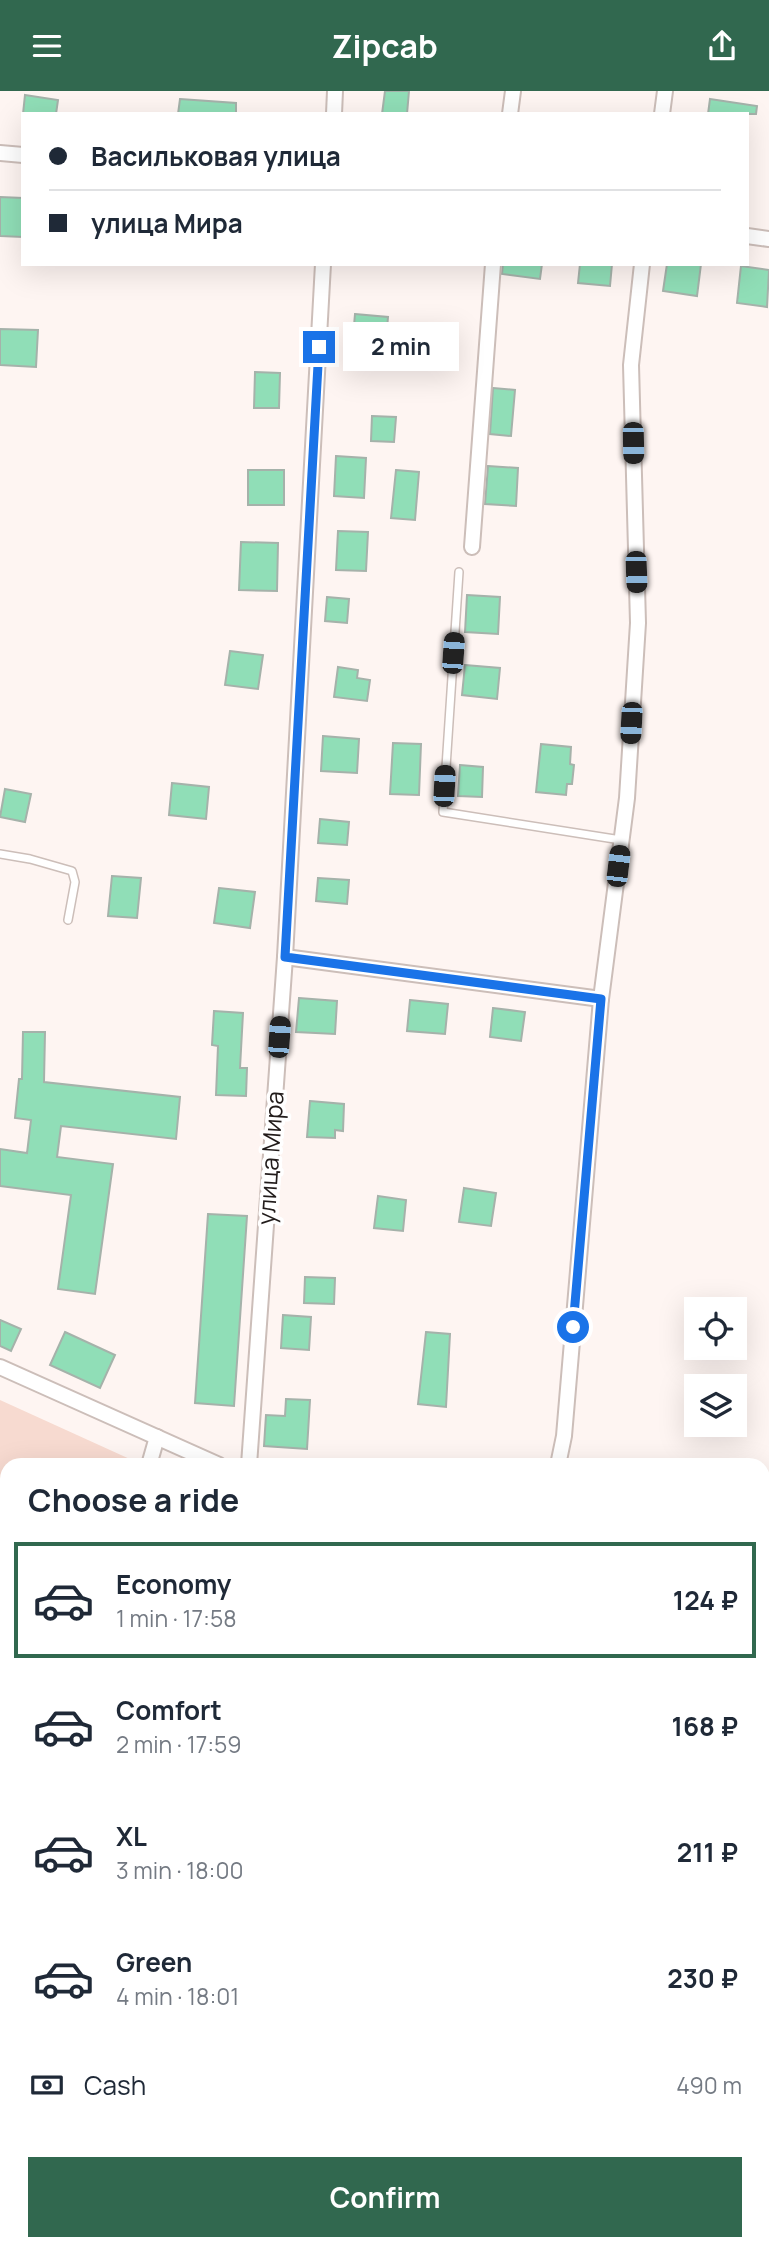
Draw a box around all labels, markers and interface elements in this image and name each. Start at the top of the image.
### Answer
text: Zipcab [331,24,438,68]
icon: menu [28,27,66,65]
icon: share [703,27,741,65]
text: Васильковая улица [91,138,341,174]
text: улица Мира [91,205,243,241]
callout: 2 min [344,323,459,371]
text: 2 min [371,330,431,362]
route end [303,331,335,363]
car [623,422,644,464]
car [625,551,648,593]
car [442,631,465,675]
car [620,701,643,745]
car [433,764,456,808]
car [606,844,631,888]
car [268,1015,291,1059]
street label: улица Мира [248,1090,291,1226]
map controls [684,1297,747,1437]
button: locate [684,1297,747,1360]
route start [557,1311,589,1343]
button: layers [684,1374,747,1437]
text: Choose a ride [28,1478,239,1522]
text: Economy [116,1566,231,1602]
icon: car [32,1569,95,1632]
text: 124 ₽ [673,1582,738,1618]
text: 1 min · 17:58 [116,1602,237,1634]
text: Comfort [116,1692,222,1728]
icon: car [32,1695,95,1758]
text: 168 ₽ [672,1708,738,1744]
text: 2 min · 17:59 [116,1728,242,1760]
text: XL [116,1818,147,1854]
icon: car [32,1821,95,1884]
text: 211 ₽ [677,1834,738,1870]
text: 3 min · 18:00 [116,1854,244,1886]
text: Green [116,1944,192,1980]
icon: car [32,1947,95,2010]
text: 230 ₽ [667,1960,738,1996]
text: 4 min · 18:01 [116,1980,239,2012]
icon: cash [28,2066,66,2104]
text: Cash [84,2067,146,2103]
text: 490 m [676,2069,742,2101]
button: Confirm [28,2157,742,2237]

